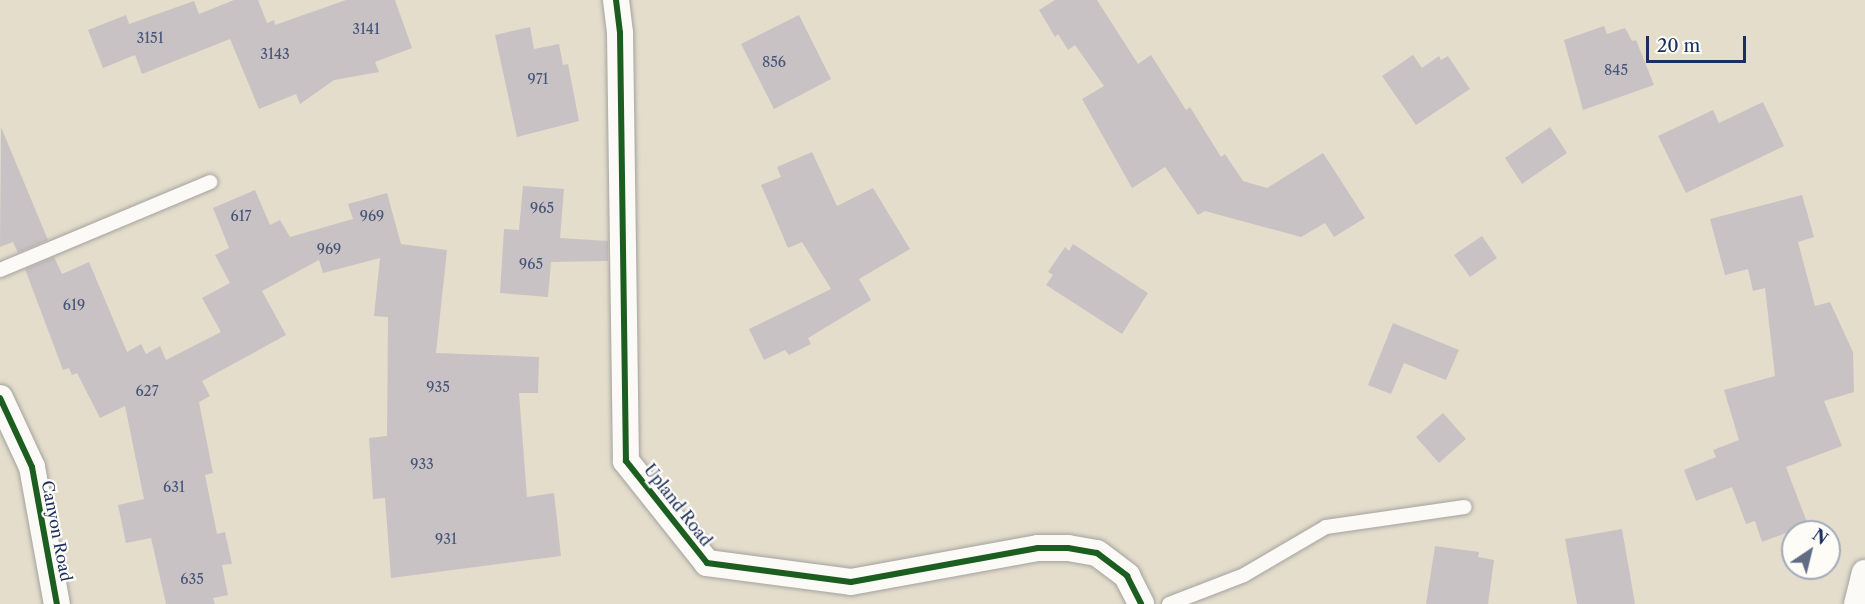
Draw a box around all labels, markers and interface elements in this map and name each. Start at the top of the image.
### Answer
house number: 3141 [352,21,380,37]
scale bar [1649,24,1750,62]
house number: 3151 [136,30,164,46]
text: 20 m [1657,35,1700,57]
house number: 3143 [260,46,290,62]
house number: 856 [762,54,786,70]
house number: 845 [1604,62,1628,78]
house number: 971 [528,71,548,87]
house number: 965 [530,200,554,216]
house number: 617 [231,208,251,224]
house number: 969 [360,208,384,224]
house number: 969 [317,241,341,257]
house number: 965 [519,256,543,272]
house number: 619 [63,297,85,313]
house number: 935 [426,379,450,395]
house number: 627 [135,383,159,399]
house number: 933 [410,456,434,472]
street label: Upland Road [640,460,716,550]
street label: Canyon Road [38,479,76,583]
house number: 631 [163,479,185,495]
north arrow [1781,520,1841,580]
text: N [1809,525,1832,549]
house number: 931 [435,531,457,547]
house number: 635 [180,571,204,587]

